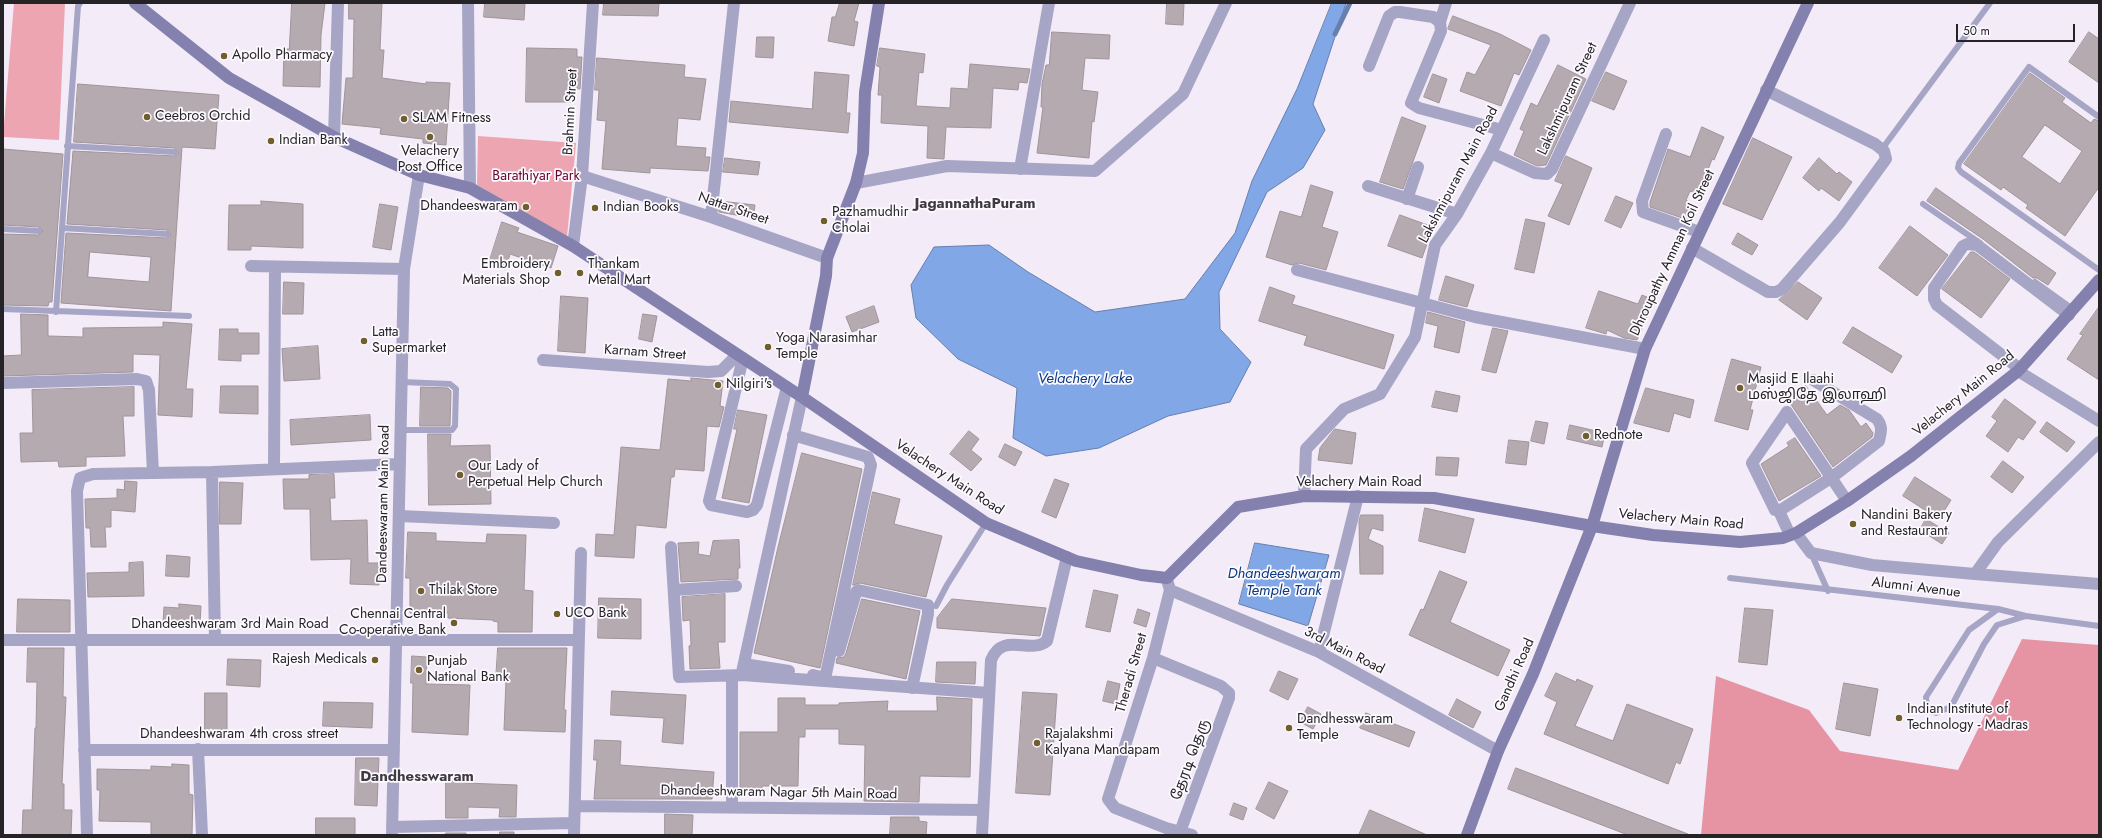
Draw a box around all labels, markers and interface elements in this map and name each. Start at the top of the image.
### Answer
scale bar [1958,16,2077,42]
text: 50 m [1963,22,1990,40]
street label: Lakshmipuram Street [1535,40,1601,158]
place label: Apollo Pharmacy [232,48,332,64]
marker: Apollo Pharmacy [219,51,229,61]
street label: Brahmin Street [560,69,582,155]
street label: Lakshmipuram Main Road [1416,104,1502,246]
place label: Ceebros Orchid [155,109,250,125]
place label: SLAM Fitness [412,111,491,127]
marker: Ceebros Orchid [142,112,152,122]
marker: SLAM Fitness [399,114,409,124]
marker: Velachery Post Office [425,132,435,142]
place label: Indian Bank [279,133,348,149]
marker: Indian Bank [266,136,276,146]
place label: Velachery Post Office [398,144,462,176]
street label: Dhroupathy Amman Koil Street [1627,167,1719,339]
park label: Barathiyar Park [492,169,580,185]
street label: Nattar Street [696,189,770,229]
district label: JagannathaPuram [914,195,1036,213]
place label: Dhandeeswaram [420,199,518,215]
place label: Indian Books [603,200,679,216]
marker: Dhandeeswaram [521,202,531,212]
marker: Indian Books [590,203,600,213]
place label: Pazhamudhir Cholai [832,205,909,238]
marker: Pazhamudhir Cholai [819,216,829,226]
place label: Embroidery Materials Shop [462,257,550,290]
place label: Thankam Metal Mart [588,257,650,290]
marker: Embroidery Materials Shop [553,268,563,278]
marker: Thankam Metal Mart [575,268,585,278]
place label: Latta Supermarket [372,325,446,358]
place label: Yoga Narasimhar Temple [776,331,877,364]
marker: Latta Supermarket [359,336,369,346]
street label: Karnam Street [603,342,687,364]
marker: Yoga Narasimhar Temple [763,342,773,352]
street label: Velachery Main Road [1910,348,2018,440]
water label: Velachery Lake [1038,370,1132,388]
place label: Masjid E Ilaahi மஸ்ஜிதே இலாஹி [1748,372,1887,404]
place label: Nilgiri's [726,377,772,393]
marker: Nilgiri's [713,380,723,390]
marker: Masjid E Ilaahi மஸ்ஜிதே இலாஹி [1735,383,1745,393]
street label: Dandeeswaram Main Road [374,425,394,583]
place label: Rednote [1594,428,1643,444]
marker: Rednote [1581,431,1591,441]
street label: Velachery Main Road [892,437,1006,519]
place label: Our Lady of Perpetual Help Church [468,459,603,492]
marker: Our Lady of Perpetual Help Church [455,470,465,480]
street label: Velachery Main Road [1296,475,1422,491]
street label: Velachery Main Road [1618,506,1744,534]
place label: Nandini Bakery and Restaurant [1861,508,1952,540]
marker: Nandini Bakery and Restaurant [1848,519,1858,529]
water label: Dhandeeshwaram Temple Tank [1227,565,1341,600]
street label: Alumni Avenue [1871,574,1961,602]
place label: Thilak Store [429,583,497,599]
marker: Thilak Store [416,586,426,596]
place label: UCO Bank [565,606,627,622]
place label: Chennai Central Co-operative Bank [339,607,446,640]
marker: UCO Bank [552,609,562,619]
street label: Dhandeeshwaram 3rd Main Road [131,617,329,633]
marker: Chennai Central Co-operative Bank [449,618,459,628]
street label: 3rd Main Road [1301,624,1387,678]
street label: Theradi Street [1113,631,1151,715]
street label: Gandhi Road [1491,636,1539,714]
place label: Rajesh Medicals [272,652,367,668]
place label: Punjab National Bank [427,654,509,686]
marker: Rajesh Medicals [370,655,380,665]
marker: Punjab National Bank [414,665,424,675]
place label: Indian Institute of Technology - Madras [1907,702,2028,734]
place label: Dandhesswaram Temple [1297,712,1393,744]
marker: Indian Institute of Technology - Madras [1894,713,1904,723]
street label: தேரடி தெரு [1169,717,1213,803]
marker: Dandhesswaram Temple [1284,723,1294,733]
street label: Dhandeeshwaram 4th cross street [140,727,338,743]
place label: Rajalakshmi Kalyana Mandapam [1045,727,1160,760]
marker: Rajalakshmi Kalyana Mandapam [1032,738,1042,748]
district label: Dandhesswaram [360,768,474,786]
street label: Dhandeeshwaram Nagar 5th Main Road [660,783,898,803]

